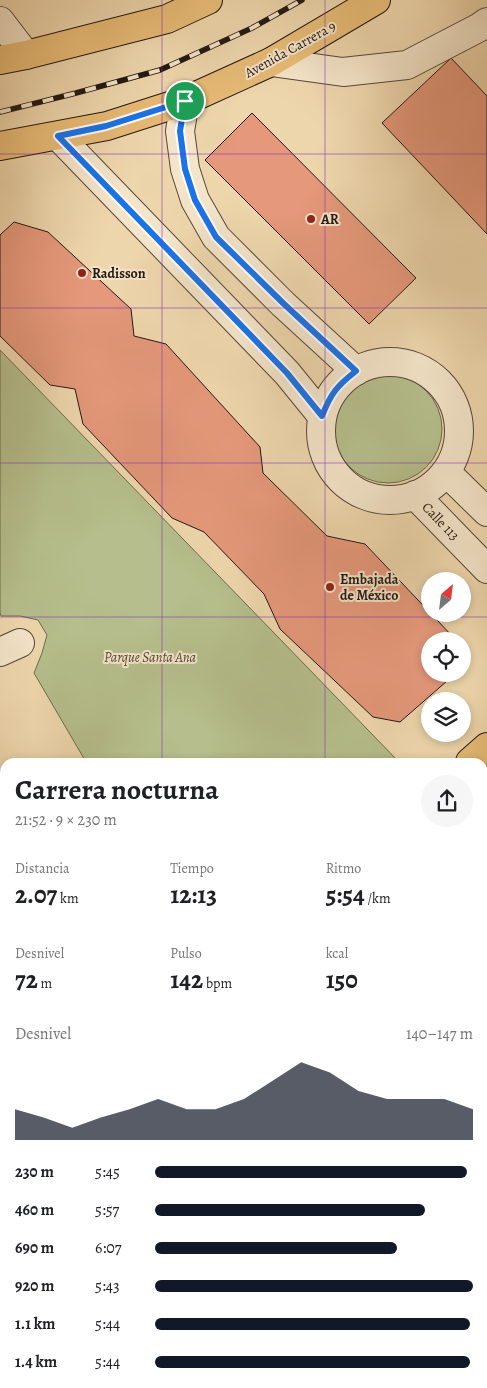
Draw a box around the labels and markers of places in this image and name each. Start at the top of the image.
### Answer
pin [164,80,206,122]
place label: AR [320,210,339,229]
marker: AR [305,213,317,225]
place label: Radisson [92,264,146,283]
marker: Radisson [76,267,88,279]
place label: Embajada de México [340,570,399,605]
marker: Embajada de México [324,581,336,593]

